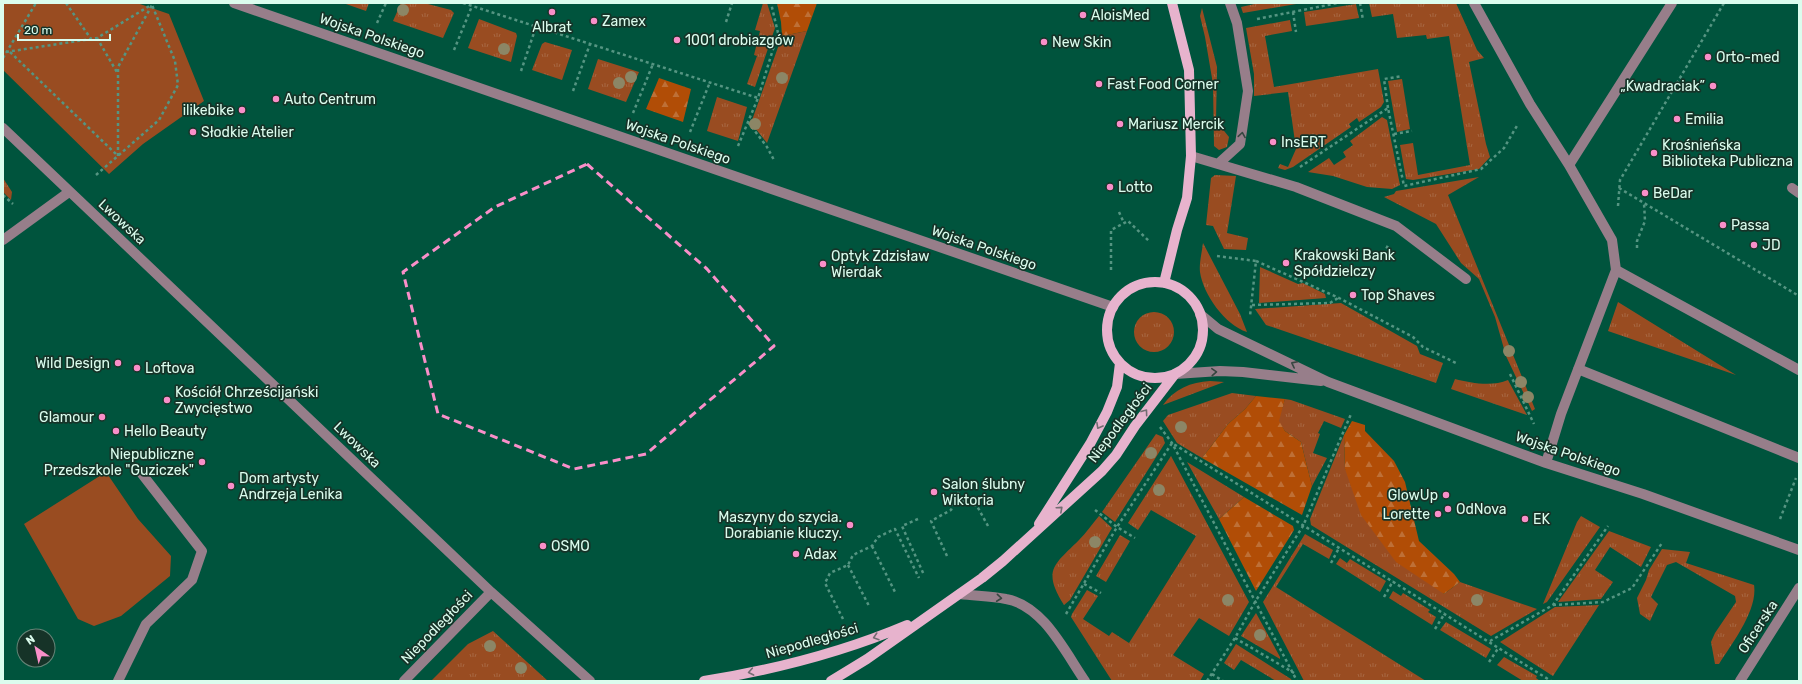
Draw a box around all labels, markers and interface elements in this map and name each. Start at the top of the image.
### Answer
marker: Albrat [547,7,557,17]
place label: AloisMed [1091,7,1150,24]
street label: Wojska Polskiego [317,10,427,62]
marker: AloisMed [1078,10,1088,20]
place label: Zamex [602,13,646,30]
scale bar [18,16,110,42]
marker: Zamex [589,16,599,26]
place label: Albrat [532,19,572,36]
text: 20 m [24,23,52,37]
place label: 1001 drobiazgów [685,32,794,49]
place label: New Skin [1052,34,1112,51]
marker: 1001 drobiazgów [672,35,682,45]
marker: New Skin [1039,37,1049,47]
place label: Orto-med [1716,49,1780,66]
marker: Orto-med [1703,52,1713,62]
place label: Fast Food Corner [1107,76,1219,93]
place label: „Kwadraciak” [1620,78,1705,95]
marker: Fast Food Corner [1094,79,1104,89]
marker: „Kwadraciak” [1708,81,1718,91]
place label: Auto Centrum [284,91,376,108]
marker: Auto Centrum [271,94,281,104]
place label: ilikebike [183,102,234,119]
marker: ilikebike [237,105,247,115]
place label: Emilia [1685,111,1724,128]
marker: Emilia [1672,114,1682,124]
street label: Wojska Polskiego [623,116,733,168]
place label: Mariusz Mercik [1128,116,1225,133]
marker: Mariusz Mercik [1115,119,1125,129]
place label: Słodkie Atelier [201,124,294,141]
marker: Słodkie Atelier [188,127,198,137]
one-way arrow [1237,132,1246,138]
place label: InsERT [1281,134,1326,151]
marker: InsERT [1268,137,1278,147]
place label: Krośnieńska Biblioteka Publiczna [1662,137,1793,170]
marker: Krośnieńska Biblioteka Publiczna [1649,148,1659,158]
place label: Lotto [1118,179,1153,196]
marker: Lotto [1105,182,1115,192]
place label: BeDar [1653,185,1694,202]
marker: BeDar [1640,188,1650,198]
street label: Lwowska [95,196,149,248]
place label: Passa [1731,217,1770,234]
marker: Passa [1718,220,1728,230]
street label: Wojska Polskiego [929,222,1039,274]
place label: JD [1762,237,1781,254]
marker: JD [1749,240,1759,250]
place label: Krakowski Bank Spółdzielczy [1294,247,1396,280]
place label: Optyk Zdzisław Wierdak [831,248,929,281]
marker: Krakowski Bank Spółdzielczy [1281,258,1291,268]
marker: Optyk Zdzisław Wierdak [818,259,828,269]
place label: Top Shaves [1361,287,1435,304]
marker: Top Shaves [1348,290,1358,300]
place label: Wild Design [35,355,110,372]
marker: Wild Design [113,358,123,368]
place label: Loftova [145,360,195,377]
one-way arrow [1290,361,1298,369]
marker: Loftova [132,363,142,373]
one-way arrow [1211,367,1217,376]
street label: Niepodległości [1084,380,1156,466]
place label: Kościół Chrześcijański Zwycięstwo [175,384,318,417]
marker: Kościół Chrześcijański Zwycięstwo [162,395,172,405]
place label: Glamour [39,409,95,426]
one-way arrow [1140,410,1147,417]
marker: Glamour [97,412,107,422]
street label: Lwowska [330,418,384,472]
one-way arrow [1097,422,1104,429]
place label: Hello Beauty [124,423,207,440]
marker: Hello Beauty [111,426,121,436]
street label: Wojska Polskiego [1513,428,1623,480]
place label: Niepubliczne Przedszkole "Guziczek" [44,446,194,479]
marker: Niepubliczne Przedszkole "Guziczek" [197,457,207,467]
place label: Dom artysty Andrzeja Lenika [239,470,342,503]
place label: Salon ślubny Wiktoria [942,476,1025,509]
marker: Dom artysty Andrzeja Lenika [226,481,236,491]
marker: Salon ślubny Wiktoria [929,487,939,497]
place label: GlowUp [1388,487,1438,504]
marker: GlowUp [1441,490,1451,500]
place label: OdNova [1456,501,1507,518]
marker: OdNova [1443,504,1453,514]
place label: Lorette [1382,506,1430,523]
one-way arrow [1055,507,1063,514]
place label: Maszyny do szycia. Dorabianie kluczy. [718,509,842,542]
marker: Lorette [1433,509,1443,519]
place label: EK [1533,511,1550,528]
marker: EK [1520,514,1530,524]
marker: Maszyny do szycia. Dorabianie kluczy. [845,520,855,530]
place label: OSMO [551,538,590,555]
marker: OSMO [538,541,548,551]
place label: Adax [804,546,837,563]
marker: Adax [791,549,801,559]
street label: Niepodległości [398,587,476,667]
one-way arrow [996,593,1002,602]
street label: Oficerska [1735,597,1781,657]
street label: Niepodległości [764,620,860,662]
north arrow [16,628,56,668]
text: N [24,632,38,648]
one-way arrow [873,632,880,641]
one-way arrow [748,667,754,676]

